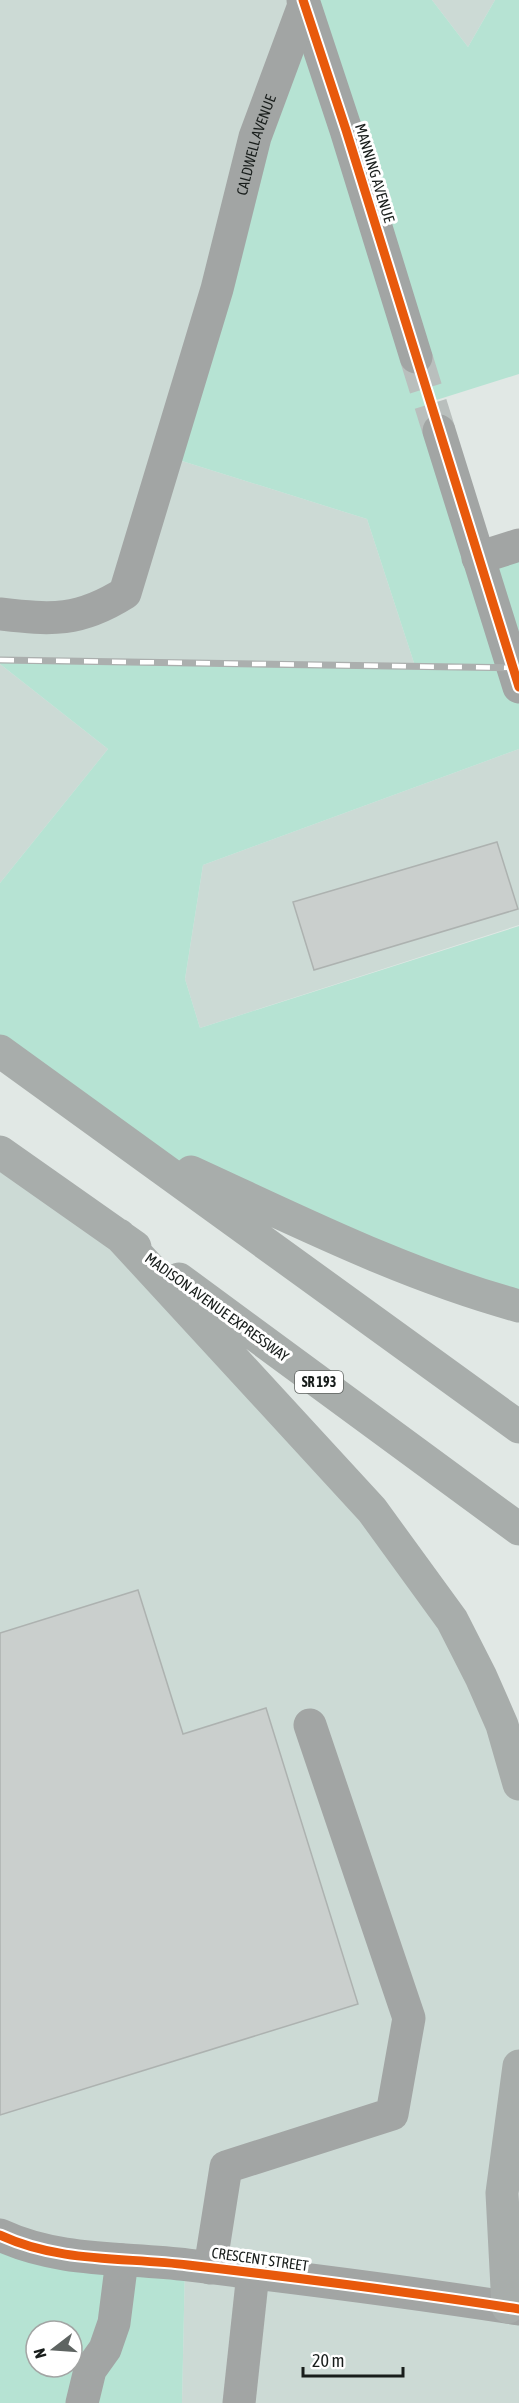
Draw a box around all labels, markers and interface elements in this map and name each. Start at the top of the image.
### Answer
street label: CALDWELL AVENUE [232,92,279,197]
street label: MANNING AVENUE [352,121,398,225]
street label: MADISON AVENUE EXPRESSWAY [142,1249,292,1365]
road number: SR 193 [295,1371,343,1393]
street label: CRESCENT STREET [211,2244,310,2274]
north arrow [24,2319,84,2379]
scale bar [303,2340,404,2378]
text: N [30,2346,50,2361]
text: 20 m [312,2350,344,2371]

